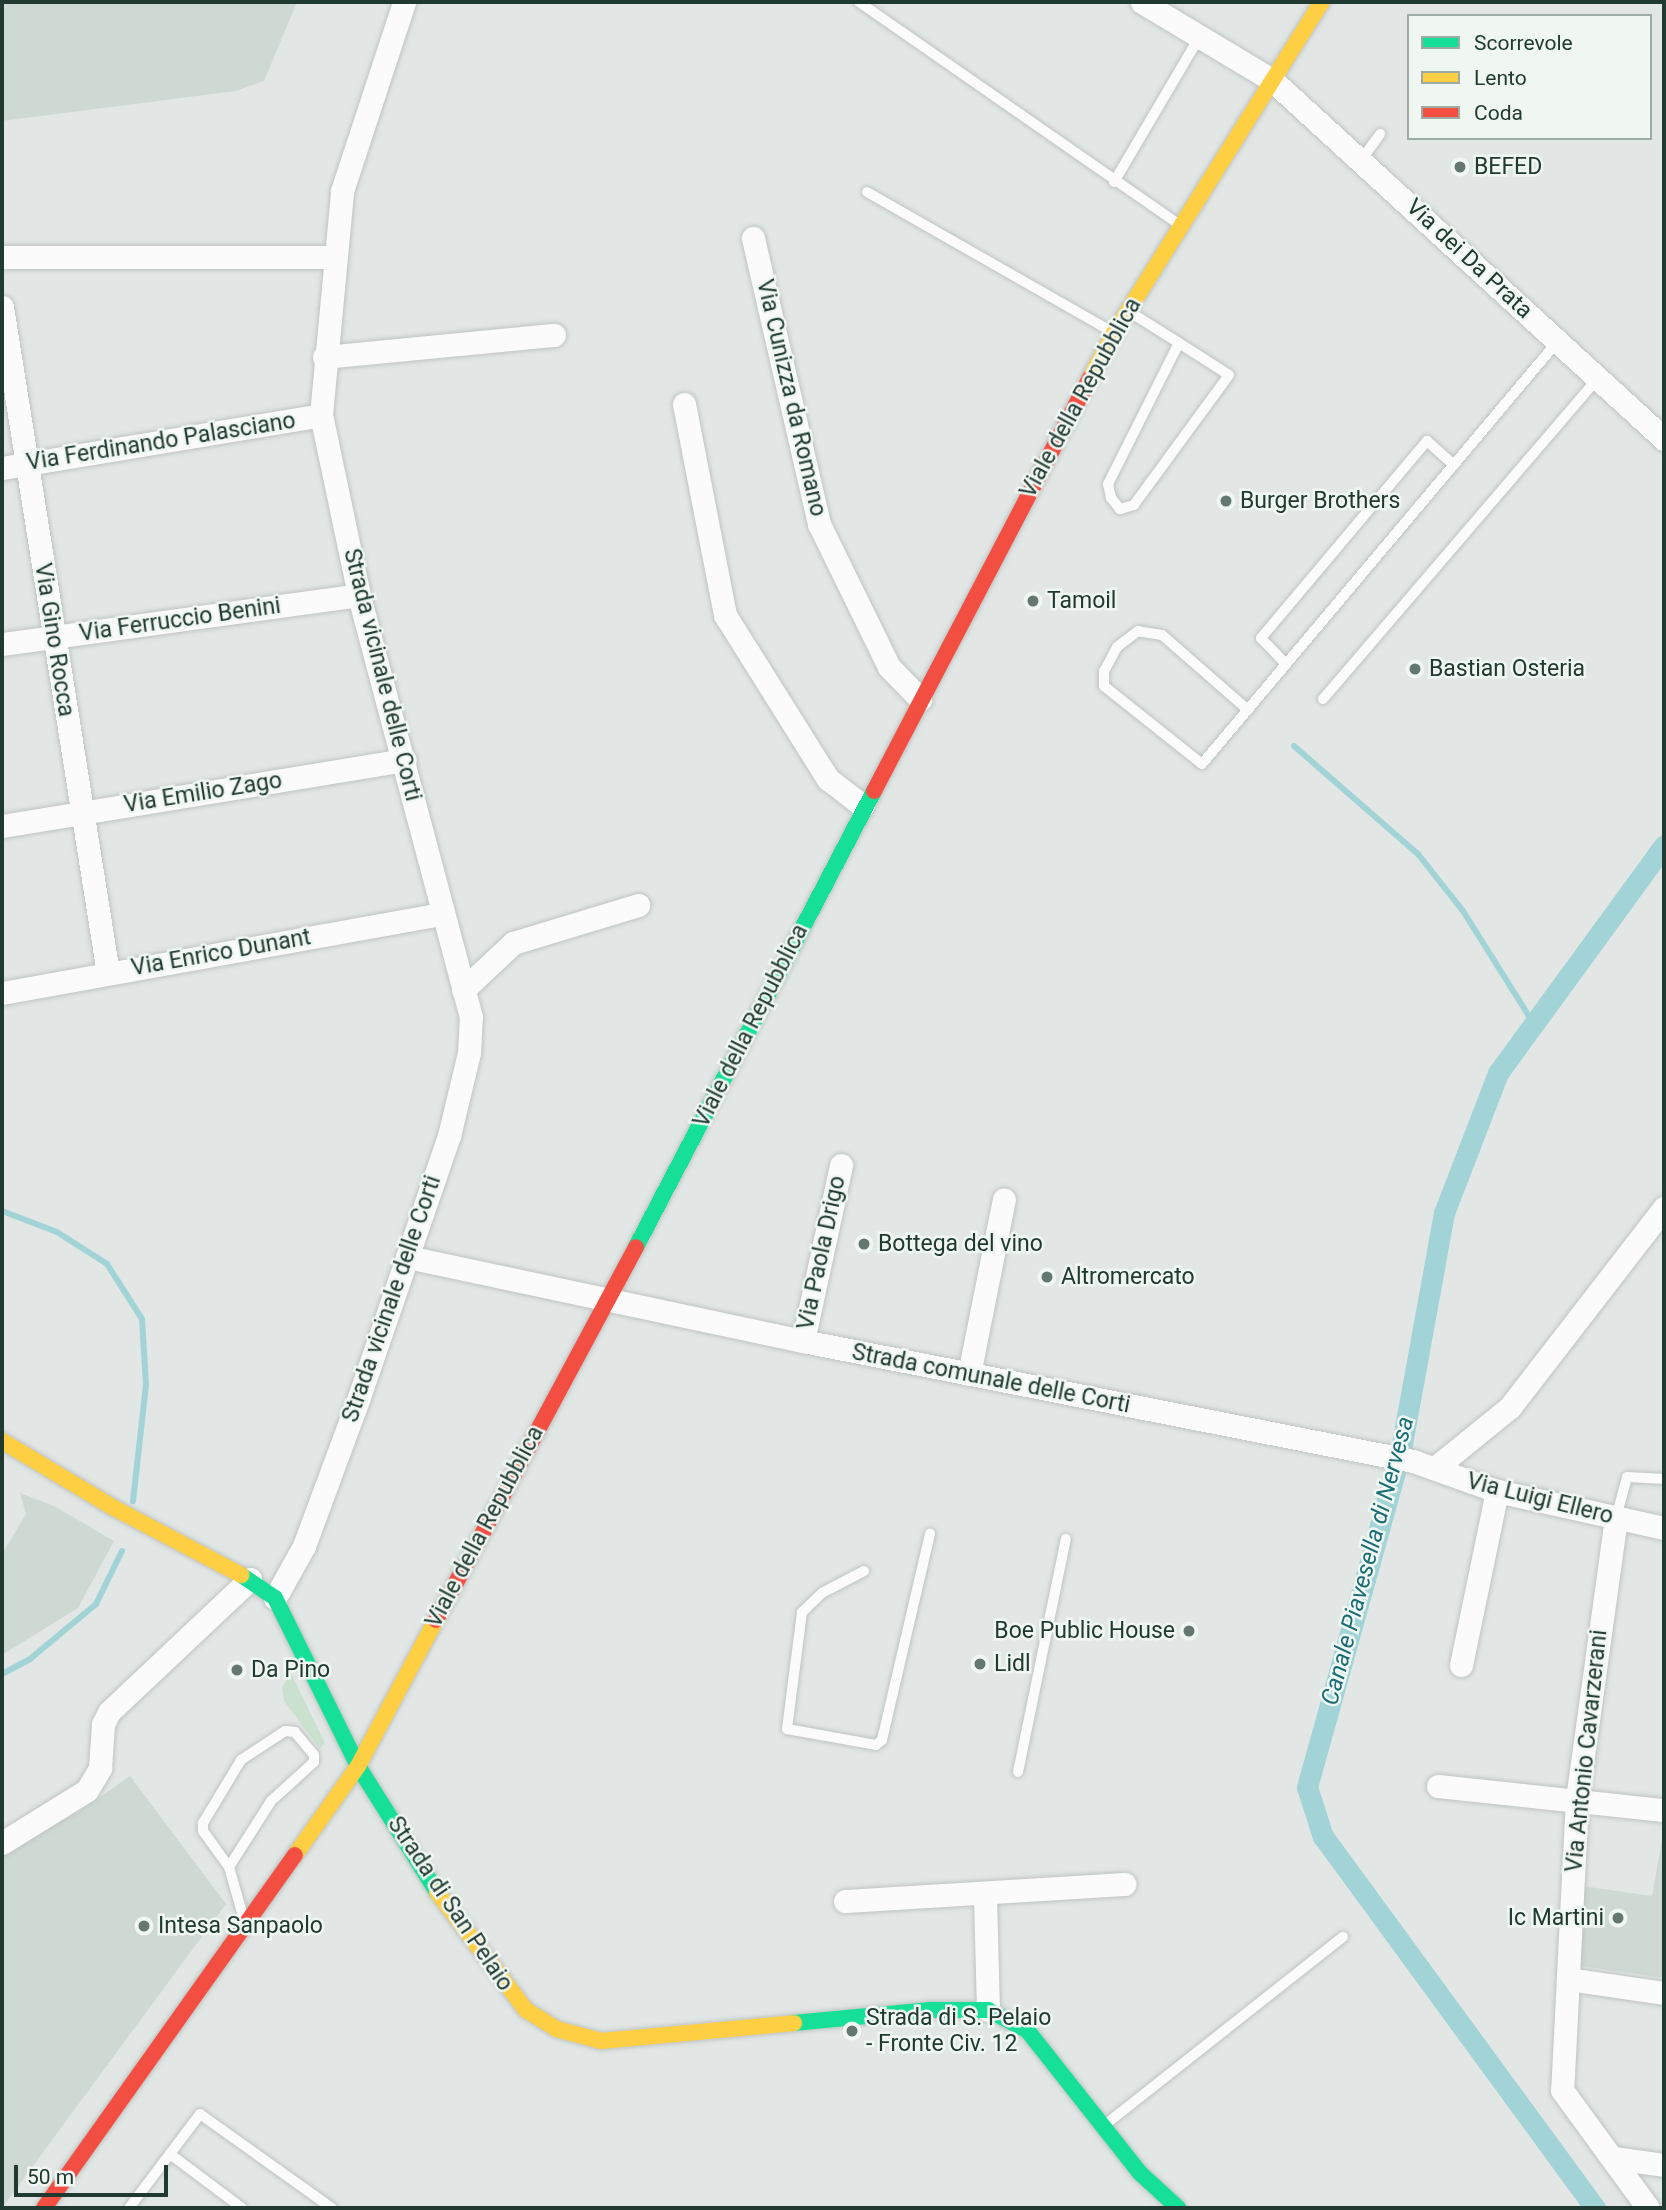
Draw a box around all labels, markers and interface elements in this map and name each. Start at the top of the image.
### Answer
legend [1407,14,1652,140]
text: Scorrevole [1474,31,1573,55]
text: Lento [1474,66,1527,90]
text: Coda [1474,101,1523,125]
place label: BEFED [1474,153,1542,181]
marker: BEFED [1452,159,1468,175]
street label: Via dei Da Prata [1400,193,1538,325]
street label: Via Cunizza da Romano [750,277,832,519]
street label: Viale della Repubblica [1015,293,1147,503]
street label: Via Ferdinando Palasciano [25,407,297,477]
place label: Burger Brothers [1240,487,1400,515]
marker: Burger Brothers [1218,493,1234,509]
street label: Strada vicinale delle Corti [337,546,427,804]
street label: Via Gino Rocca [28,561,80,719]
place label: Tamoil [1047,587,1116,615]
street label: Via Ferruccio Benini [78,592,282,648]
marker: Tamoil [1025,593,1041,609]
place label: Bastian Osteria [1429,655,1585,683]
marker: Bastian Osteria [1407,661,1423,677]
street label: Via Emilio Zago [122,767,284,819]
street label: Viale della Repubblica [688,920,814,1132]
street label: Via Enrico Dunant [129,924,313,982]
street label: Strada vicinale delle Corti [337,1172,447,1426]
street label: Via Paola Drigo [792,1173,852,1333]
place label: Bottega del vino [878,1230,1043,1258]
marker: Bottega del vino [856,1236,872,1252]
place label: Altromercato [1061,1263,1195,1291]
marker: Altromercato [1039,1269,1055,1285]
street label: Strada comunale delle Corti [850,1338,1132,1420]
water label: Canale Piavesella di Nervesa [1316,1414,1420,1708]
street label: Viale della Repubblica [420,1421,550,1633]
street label: Via Luigi Ellero [1464,1467,1616,1531]
place label: Boe Public House [994,1617,1175,1645]
marker: Boe Public House [1181,1623,1197,1639]
street label: Via Antonio Cavarzerani [1561,1628,1613,1874]
place label: Lidl [994,1650,1031,1678]
place label: Da Pino [251,1656,330,1684]
marker: Lidl [972,1656,988,1672]
marker: Da Pino [229,1662,245,1678]
street label: Strada di San Pelaio [381,1812,519,1996]
place label: Ic Martini [1508,1904,1604,1932]
marker: Ic Martini [1610,1910,1626,1926]
place label: Intesa Sanpaolo [158,1912,323,1940]
marker: Intesa Sanpaolo [136,1918,152,1934]
place label: Strada di S. Pelaio - Fronte Civ. 12 [866,2004,1051,2058]
marker: Strada di S. Pelaio - Fronte Civ. 12 [844,2023,860,2039]
scale bar [18,2150,172,2194]
text: 50 m [27,2165,74,2189]

